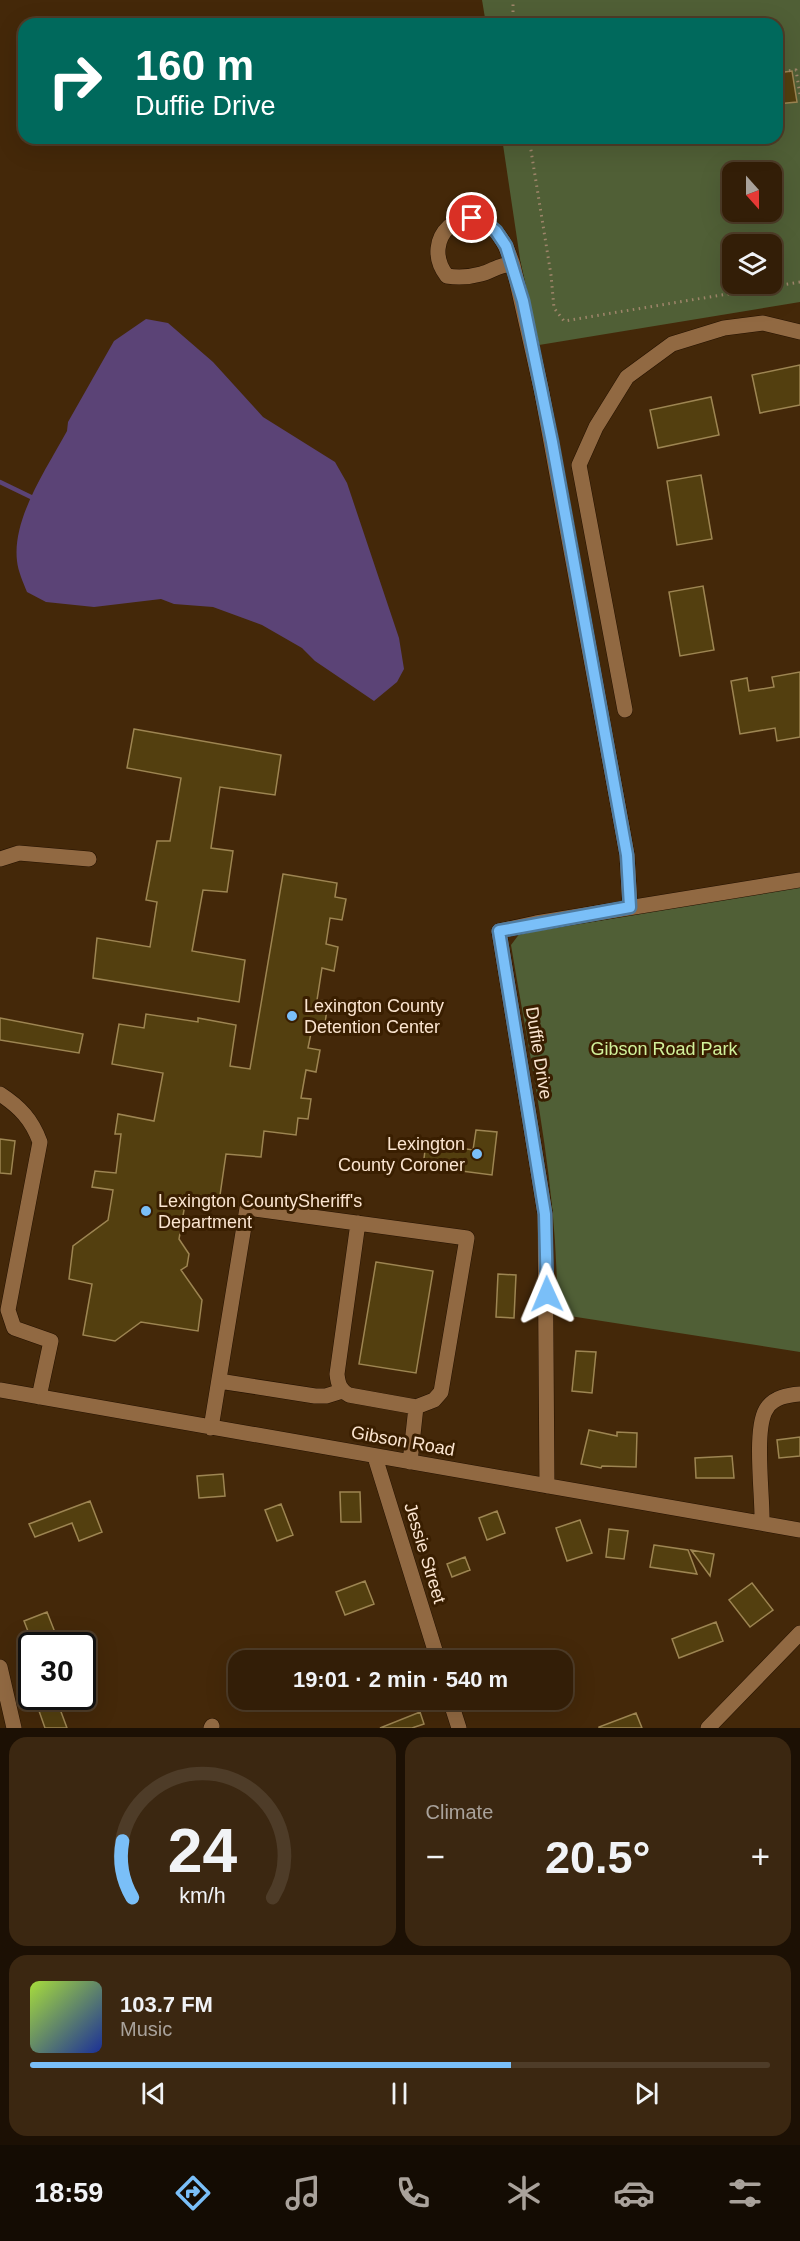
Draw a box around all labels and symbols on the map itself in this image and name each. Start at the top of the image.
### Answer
north arrow [722,162,782,222]
pin [446,192,497,243]
place label: Lexington County Detention Center [304,996,444,1037]
street label: Duffie Drive [522,1005,556,1101]
marker: Lexington County Detention Center [285,1009,299,1023]
park label: Gibson Road Park [590,1039,739,1059]
place label: Lexington County Coroner [338,1134,465,1175]
marker: Lexington County Coroner [470,1147,484,1161]
place label: Lexington CountySheriff's Department [158,1191,362,1232]
marker: Lexington CountySheriff's Department [139,1204,153,1218]
position arrow [515,1262,579,1326]
street label: Gibson Road [350,1422,456,1460]
street label: Jessie Street [400,1500,450,1606]
speed limit sign: 30 [18,1632,96,1710]

